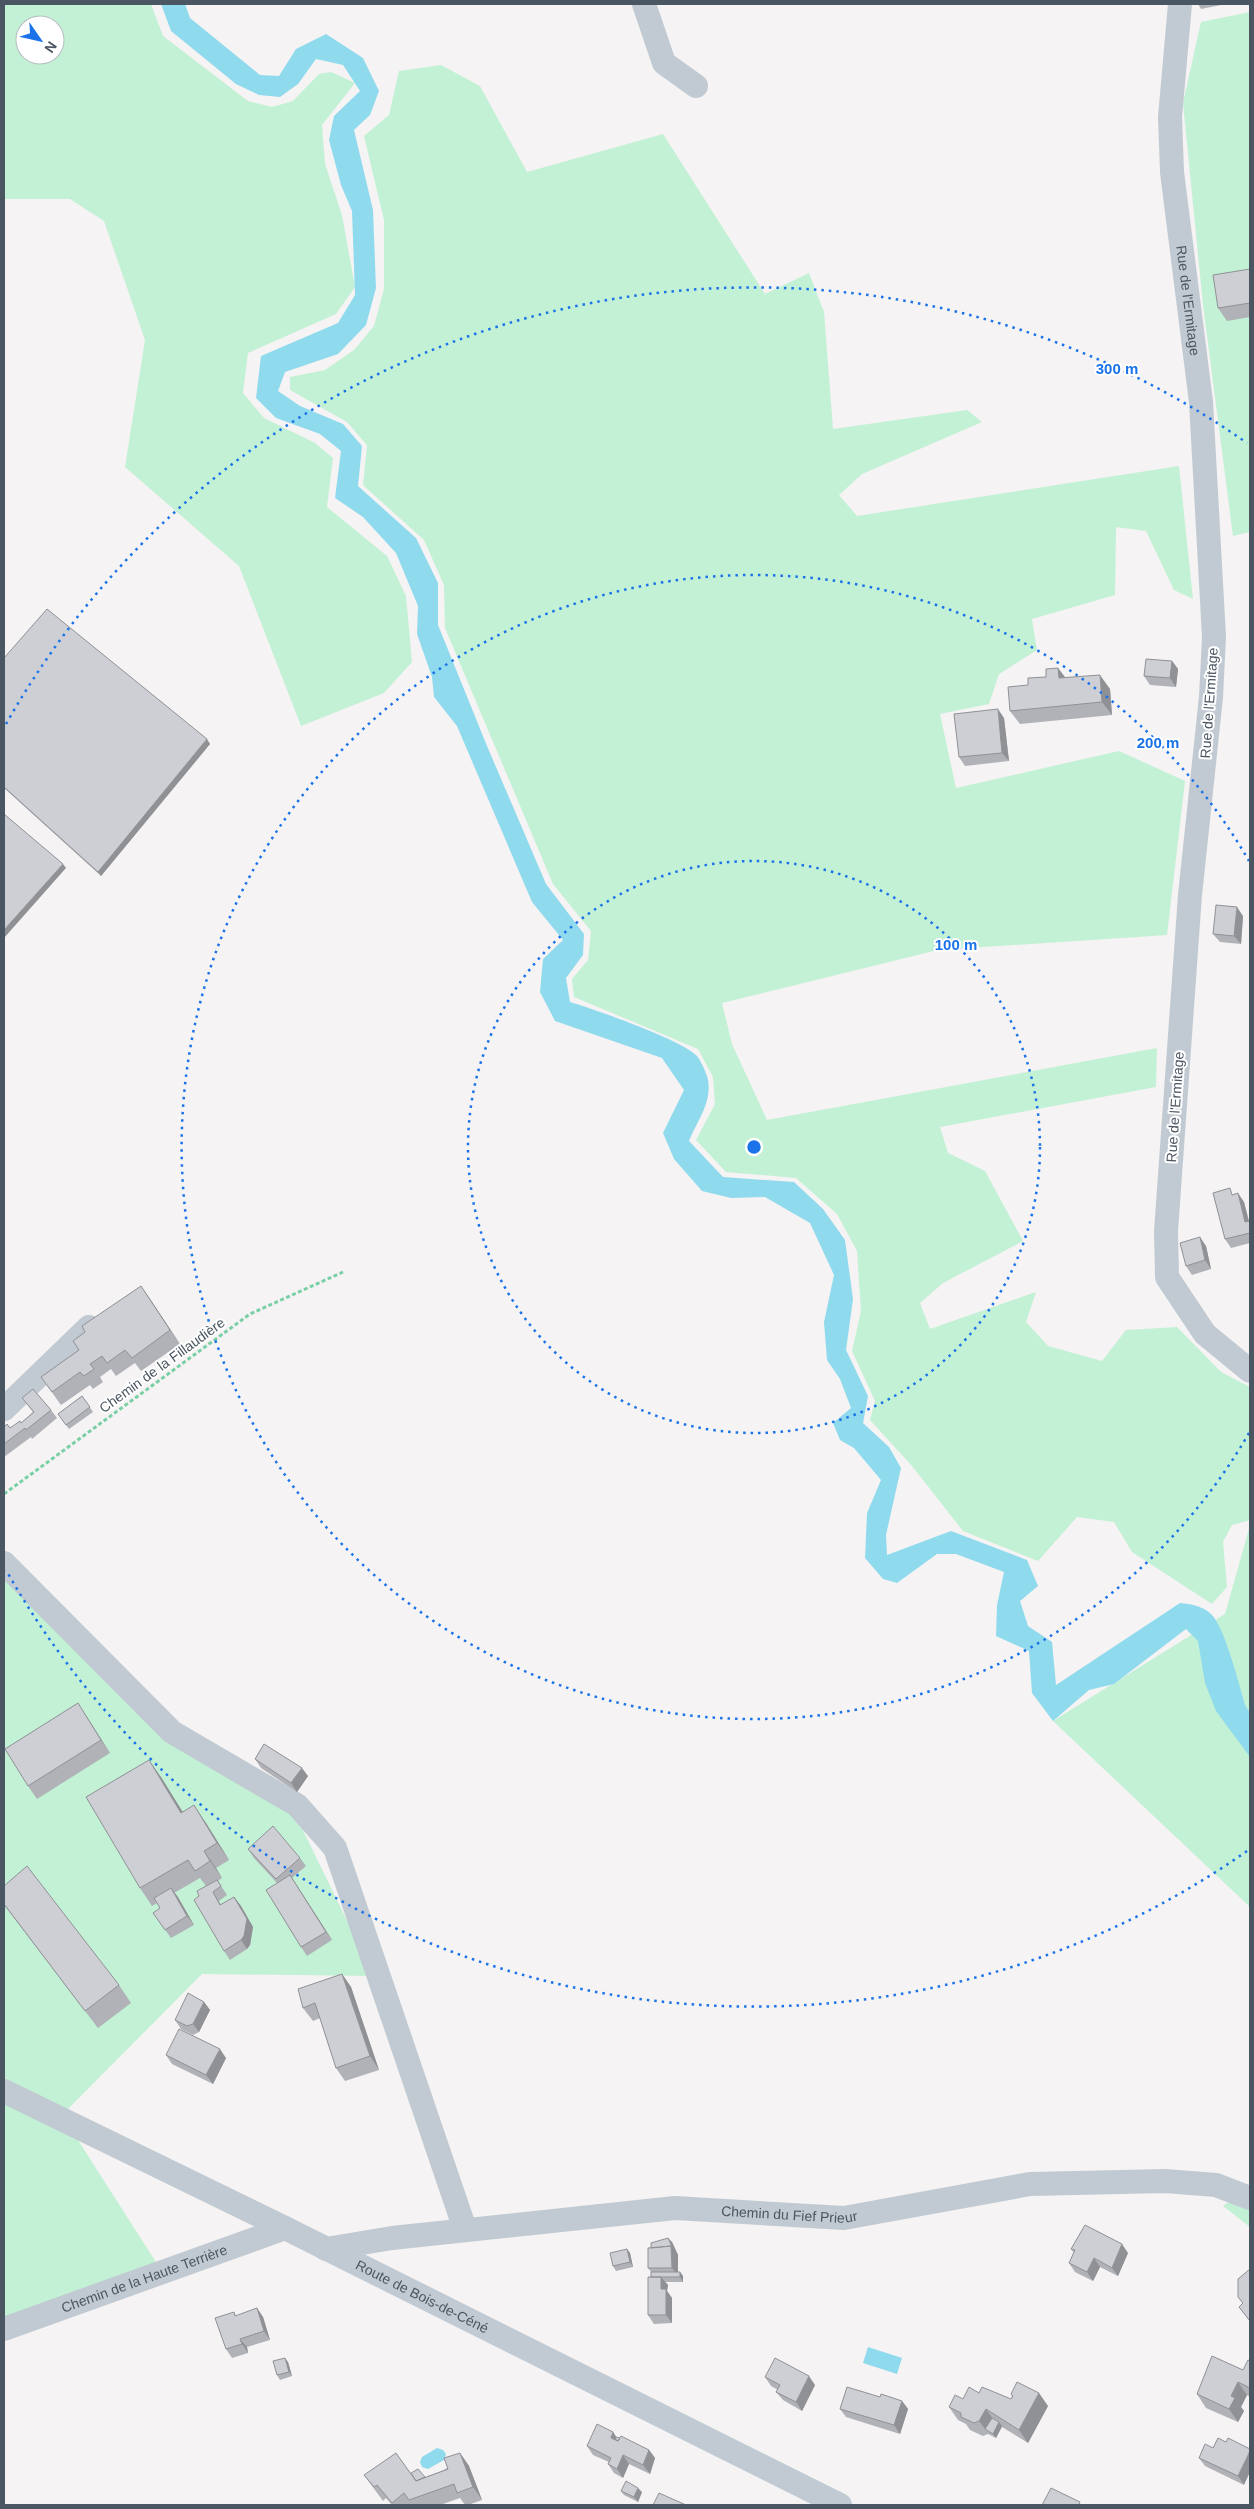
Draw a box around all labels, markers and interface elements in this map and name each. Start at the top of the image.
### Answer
north arrow [15,15,65,65]
text: N [41,39,60,56]
street label: Rue de l'Ermitage [1173,244,1203,357]
text: 300 m [1096,360,1138,377]
street label: Rue de l'Ermitage [1197,647,1221,759]
text: 200 m [1137,734,1179,751]
text: 100 m [935,936,977,953]
street label: Rue de l'Ermitage [1163,1051,1187,1163]
centre of rings [745,1138,763,1156]
street label: Chemin de la Fillaudière [96,1314,228,1416]
street label: Chemin du Fief Prieur [721,2203,859,2226]
street label: Chemin de la Haute Terrière [59,2241,229,2316]
street label: Route de Bois-de-Céné [353,2257,492,2336]

